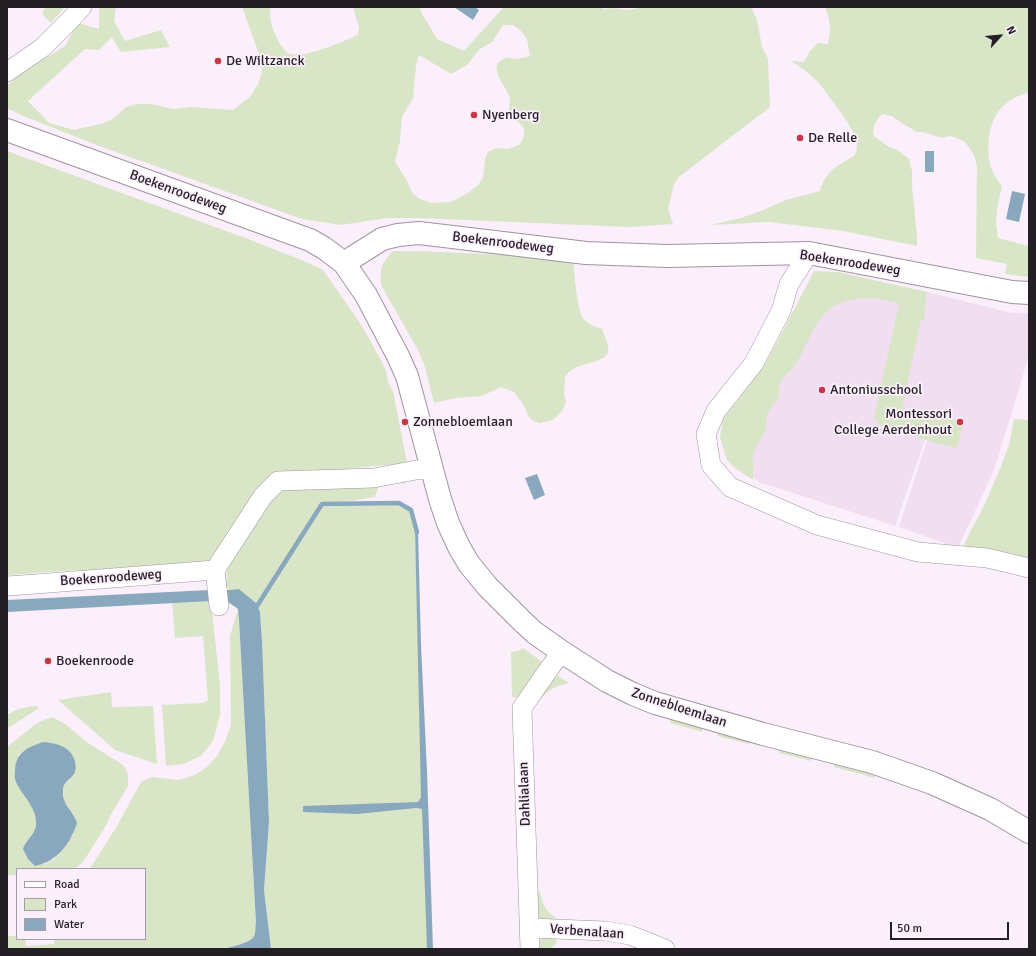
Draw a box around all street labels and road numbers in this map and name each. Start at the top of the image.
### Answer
street label: Boekenroodeweg [127,167,229,217]
street label: Boekenroodeweg [451,228,555,258]
street label: Boekenroodeweg [798,247,902,279]
street label: Boekenroodeweg [59,566,163,590]
street label: Zonnebloemlaan [629,685,729,731]
street label: Dahlialaan [515,761,535,827]
street label: Verbenalaan [549,921,625,943]

